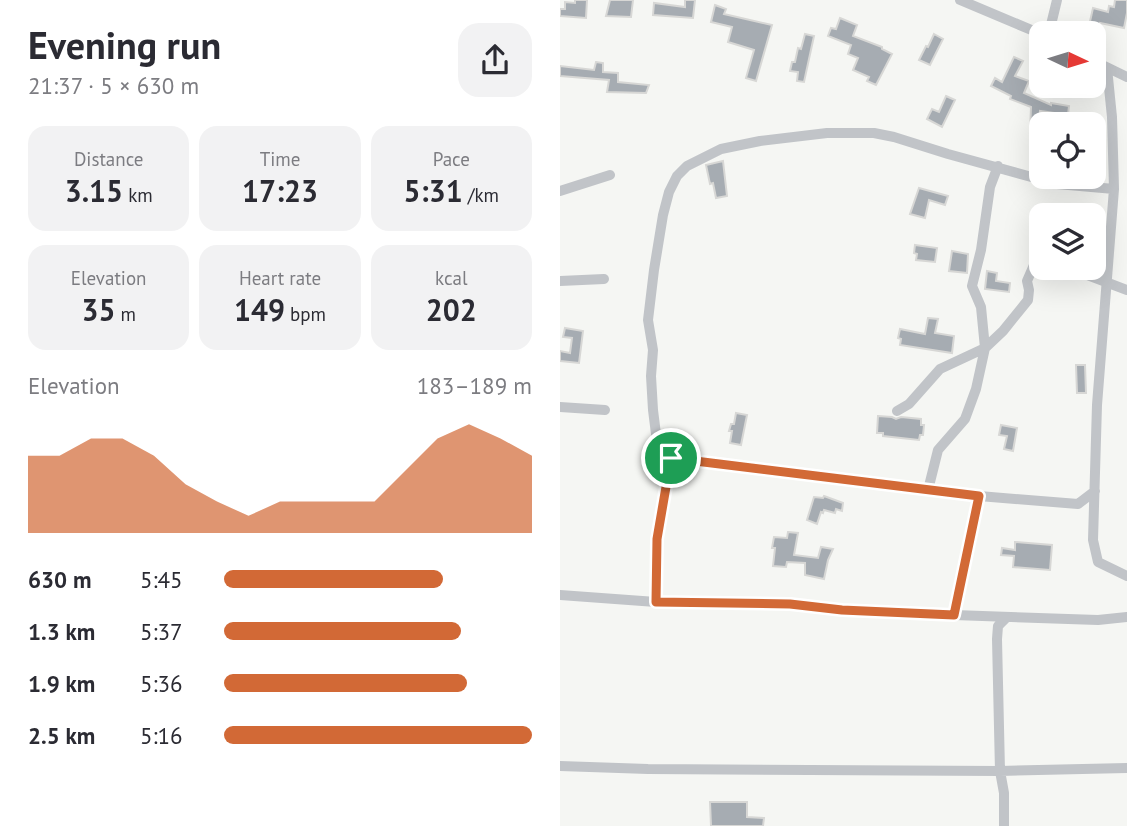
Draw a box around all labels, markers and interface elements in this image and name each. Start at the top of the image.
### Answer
text: Evening run [28,20,221,69]
north arrow [1029,21,1106,98]
map controls [1029,21,1106,280]
button: share [458,23,532,97]
text: 21:37 · 5 × 630 m [28,71,199,100]
button: locate [1029,112,1106,189]
text: Distance [74,147,143,171]
text: Time [260,147,300,171]
text: Pace [433,147,470,171]
text: 3.15 [65,171,123,210]
text: 17:23 [242,171,318,210]
text: 5:31 [404,171,463,210]
text: km [123,183,153,207]
text: /km [463,183,499,207]
button: layers [1029,203,1106,280]
text: Elevation [71,266,147,290]
text: Heart rate [239,266,321,290]
text: kcal [435,266,468,290]
text: 35 [81,290,115,329]
text: 149 [234,290,285,329]
text: 202 [426,290,477,329]
text: m [115,302,136,326]
text: bpm [285,302,326,326]
text: Elevation [28,371,120,400]
text: 183–189 m [417,371,532,400]
pin [641,428,701,488]
icon: arrive [652,439,690,477]
text: 630 m [28,565,91,594]
text: 5:45 [140,565,183,594]
text: 1.3 km [28,617,95,646]
text: 5:37 [140,617,183,646]
text: 1.9 km [28,669,95,698]
text: 5:36 [140,669,183,698]
text: 2.5 km [28,721,95,750]
text: 5:16 [140,721,183,750]

